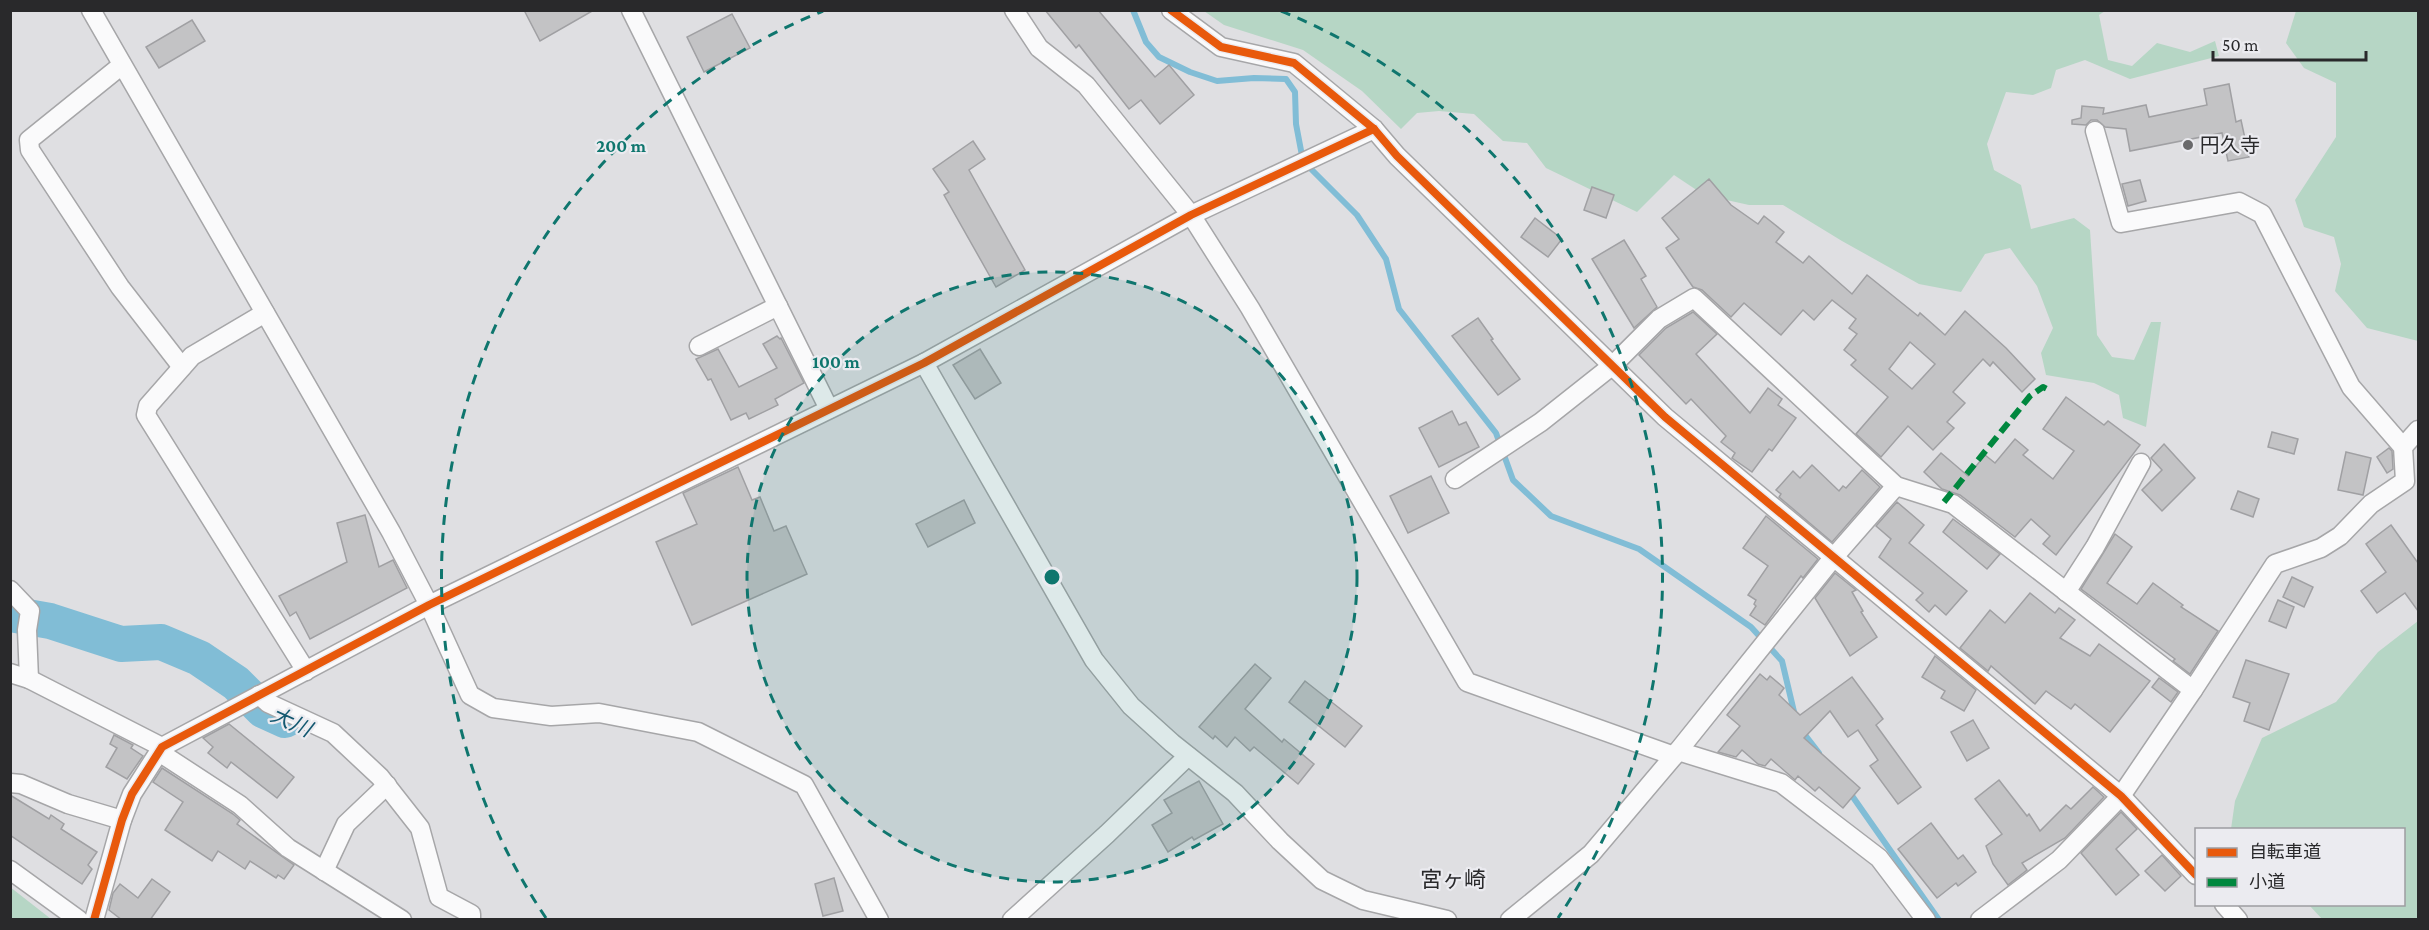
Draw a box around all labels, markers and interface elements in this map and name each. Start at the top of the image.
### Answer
scale bar [2213,24,2366,62]
text: 50 m [2222,35,2259,55]
place label: 円久寺 [2200,134,2260,156]
text: 200 m [596,136,647,156]
marker: 円久寺 [2181,138,2195,152]
text: 100 m [812,352,860,372]
centre of rings [1042,567,1062,587]
water label: 大川 [267,702,317,742]
legend [2195,828,2405,906]
text: 自転車道 [2249,842,2321,862]
district label: 宮ヶ崎 [1420,867,1486,892]
text: 小道 [2249,872,2285,892]

